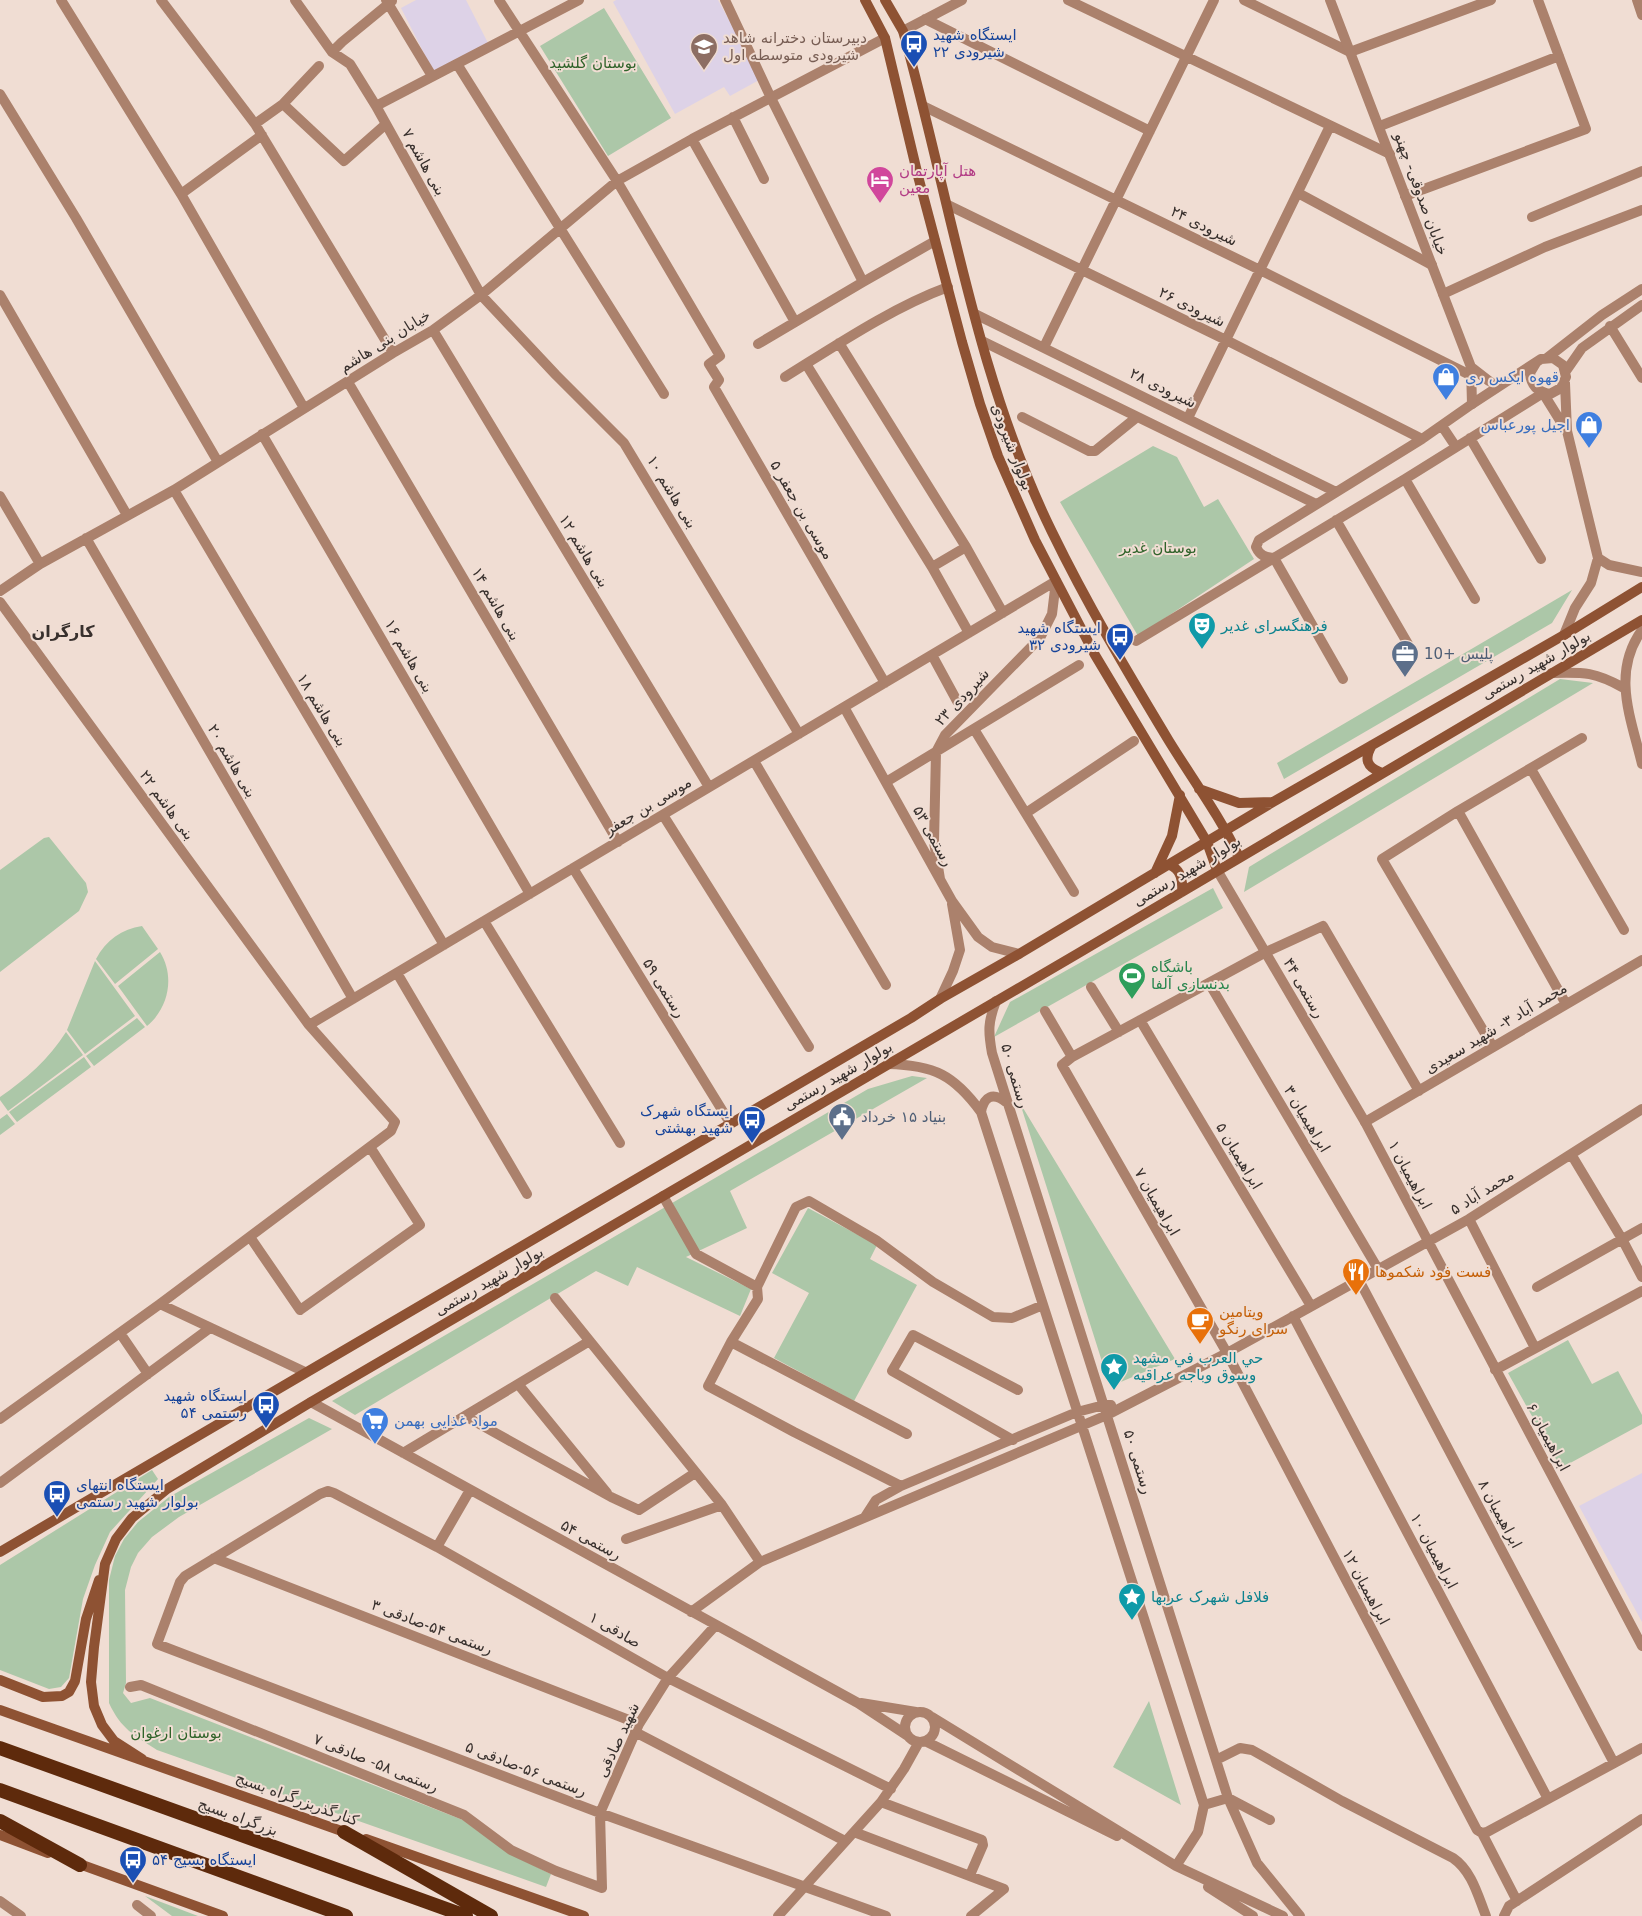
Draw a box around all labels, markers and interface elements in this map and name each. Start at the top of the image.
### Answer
place label: ایستگاه شهید شیرودی ۲۲ [933,26,1017,61]
place label: دبیرستان دخترانه شاهد شیرودی متوسطه اول [723,29,867,64]
bus stop icon: ایستگاه شهید شیرودی ۲۲ [899,29,929,68]
school or university icon: دبیرستان دخترانه شاهد شیرودی متوسطه اول [689,32,719,71]
park label: بوستان گلشید [549,54,637,72]
street label: بنی هاشم ۷ [398,125,450,199]
street label: خیابان صدوقی- چهنو [1390,129,1452,258]
place label: هتل آپارتمان معین [899,162,976,197]
hotel icon: هتل آپارتمان معین [865,165,895,204]
street label: شیرودی ۲۴ [1168,202,1240,250]
street label: شیرودی ۲۶ [1156,283,1228,331]
street label: خیابان بنی هاشم [336,306,434,376]
shop icon: قهوه ایکس ری [1431,362,1461,401]
street label: شیرودی ۲۸ [1127,364,1199,412]
place label: قهوه ایکس ری [1465,368,1559,386]
street label: بولوار شیرودی [987,401,1037,493]
shop icon: اجیل پورعباس [1574,410,1604,449]
place label: اجیل پورعباس [1480,416,1570,435]
street label: بنی هاشم ۱۰ [643,452,701,532]
street label: موسی بن جعفر ۵ [766,457,838,563]
street label: بنی هاشم ۱۲ [555,511,613,591]
park label: بوستان غدیر [1118,539,1197,557]
street label: بنی هاشم ۱۴ [468,564,524,644]
theatre icon: فرهنگسرای غدیر [1187,611,1217,650]
street label: بنی هاشم ۱۶ [381,616,437,696]
place label: فرهنگسرای غدیر [1220,617,1328,635]
place label: ایستگاه شهید شیرودی ۳۲ [1017,619,1101,654]
district label: کارگران [32,622,95,641]
bus stop icon: ایستگاه شهید شیرودی ۳۲ [1105,622,1135,661]
street label: بولوار شهید رستمی [1478,627,1594,703]
office icon: پلیس +10 [1390,639,1420,678]
place label: پلیس +10 [1424,645,1493,664]
street label: شیرودی ۲۳ [931,665,993,729]
street label: بنی هاشم ۱۸ [293,670,351,750]
street label: بنی هاشم ۲۰ [204,721,260,801]
street label: بنی هاشم ۲۲ [136,767,198,843]
street label: موسی بن جعفر [600,773,695,840]
street label: رستمی ۵۳ [909,803,957,869]
street label: بولوار شهید رستمی [1130,832,1244,910]
street label: رستمی ۵۹ [639,955,689,1021]
street label: رستمی ۴۴ [1280,955,1328,1021]
place label: باشگاه بدنسازی آلفا [1151,958,1230,993]
sports icon: باشگاه بدنسازی آلفا [1117,961,1147,1000]
street label: محمد آباد ۳- شهید سعیدی [1422,979,1570,1077]
street label: بولوار شهید رستمی [780,1038,896,1114]
street label: رستمی ۵۰ [997,1042,1033,1110]
street label: ابراهیمیان ۳ [1280,1082,1334,1156]
place label: ایستگاه شهرک شهید بهشتی [640,1102,733,1137]
public building icon: بنیاد ۱۵ خرداد [827,1102,857,1141]
bus stop icon: ایستگاه شهرک شهید بهشتی [737,1105,767,1144]
place label: بنیاد ۱۵ خرداد [861,1108,946,1126]
street label: ابراهیمیان ۵ [1212,1119,1266,1193]
street label: ابراهیمیان ۱ [1384,1138,1436,1212]
street label: ابراهیمیان ۷ [1130,1165,1184,1239]
street label: محمد آباد ۵ [1447,1165,1517,1219]
street label: بولوار شهید رستمی [431,1243,547,1319]
restaurant icon: فست فود شکموها [1341,1257,1371,1296]
place label: فست فود شکموها [1375,1263,1491,1281]
place label: ویتامین سرای رنگو [1218,1303,1288,1338]
cafe icon: ویتامین سرای رنگو [1185,1306,1215,1345]
place label: حي العرب في مشهد وسوق وباجه عراقيه [1133,1349,1263,1384]
place icon: حي العرب في مشهد وسوق وباجه عراقيه [1099,1352,1129,1391]
place label: ایستگاه شهید رستمی ۵۴ [163,1387,247,1422]
bus stop icon: ایستگاه شهید رستمی ۵۴ [251,1390,281,1429]
street label: ابراهیمیان ۶ [1522,1400,1574,1474]
supermarket icon: مواد غذایی بهمن [360,1406,390,1445]
place label: مواد غذایی بهمن [394,1412,498,1430]
street label: رستمی ۵۰ [1120,1428,1156,1496]
place label: ایستگاه انتهای بولوار شهید رستمی [76,1476,199,1511]
street label: ابراهیمیان ۸ [1474,1477,1526,1551]
bus stop icon: ایستگاه انتهای بولوار شهید رستمی [42,1479,72,1518]
street label: ابراهیمیان ۱۰ [1407,1510,1461,1592]
street label: رستمی ۵۴ [558,1516,624,1564]
street label: ابراهیمیان ۱۲ [1339,1546,1393,1628]
place icon: فلافل شهرک عربها [1117,1582,1147,1621]
place label: فلافل شهرک عربها [1151,1588,1269,1606]
street label: رستمی ۵۴-صادقی ۳ [369,1596,495,1658]
street label: صادقی ۱ [586,1608,644,1652]
street label: شهید صادقی [593,1700,643,1780]
park label: بوستان ارغوان [130,1724,222,1742]
street label: رستمی ۵۸- صادقی ۷ [311,1730,441,1796]
street label: رستمی ۵۶-صادقی ۵ [463,1738,589,1800]
street label: کنارگذربزرگراه بسیج [233,1768,361,1830]
street label: بزرگراه بسیج [196,1794,280,1840]
bus stop icon: ایستگاه بسیج ۵۴ [118,1845,148,1884]
place label: ایستگاه بسیج ۵۴ [152,1851,256,1869]

